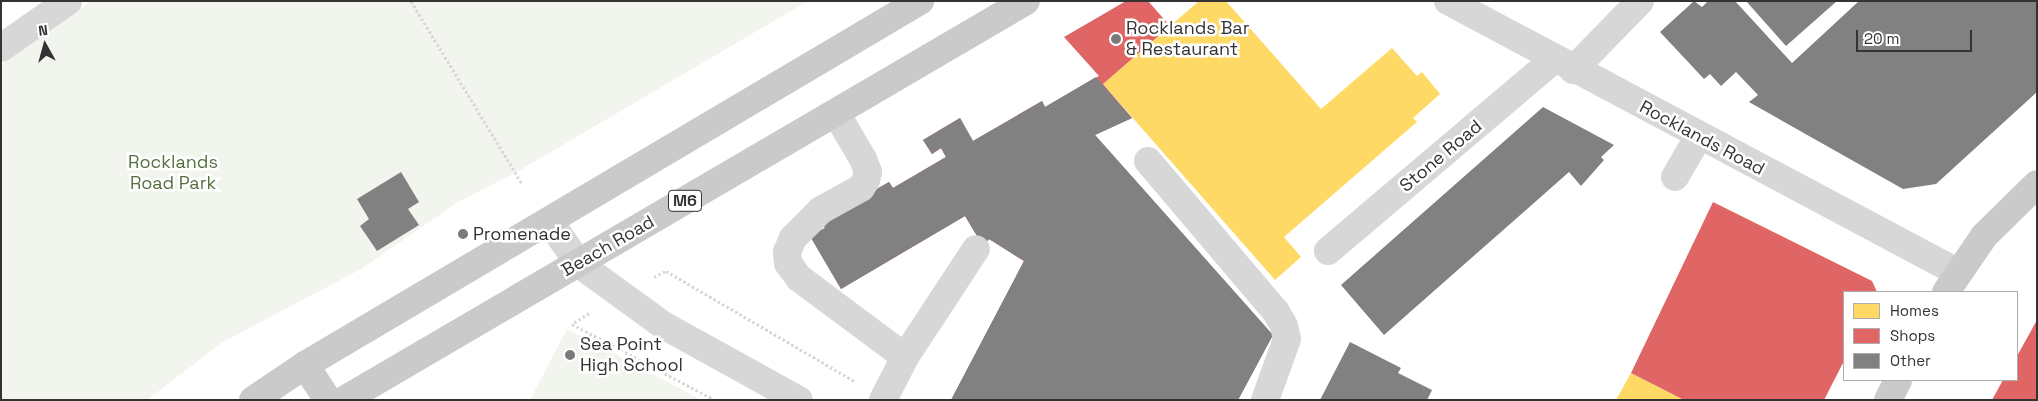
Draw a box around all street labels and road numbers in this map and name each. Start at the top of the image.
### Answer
street label: Rocklands Road [1636,96,1768,180]
street label: Stone Road [1396,115,1486,197]
road number: M6 [668,188,702,215]
street label: Beach Road [558,211,658,281]

